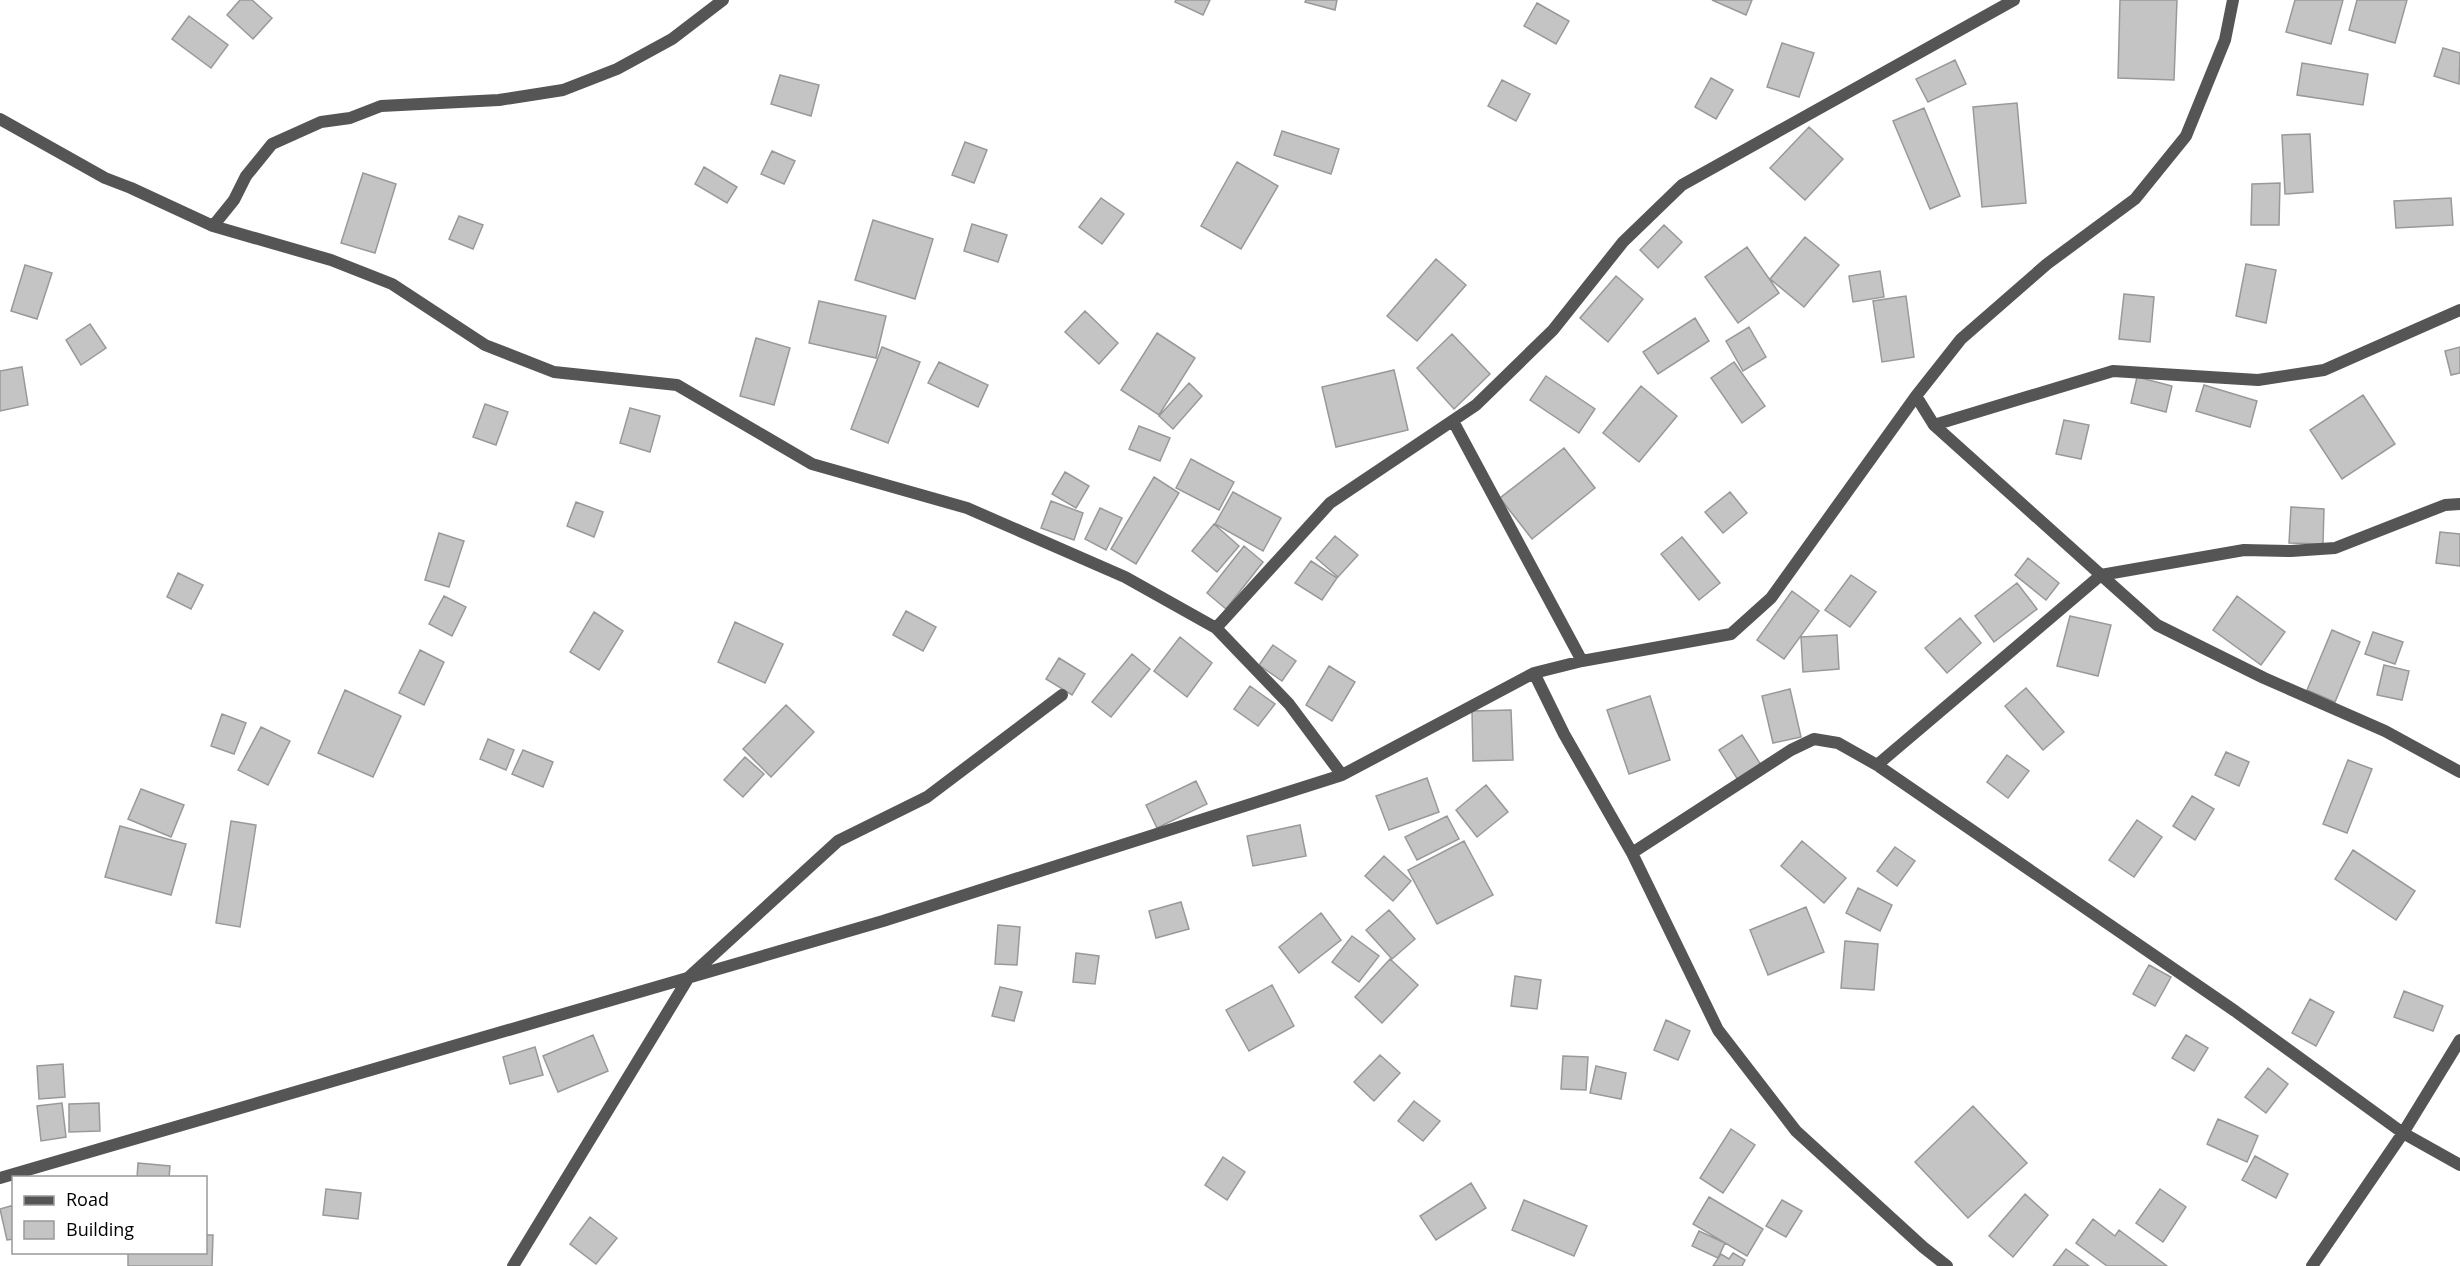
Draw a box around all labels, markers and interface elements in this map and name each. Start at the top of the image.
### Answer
legend [12,1176,207,1254]
text: Road [66,1187,109,1211]
text: Building [66,1217,134,1241]

